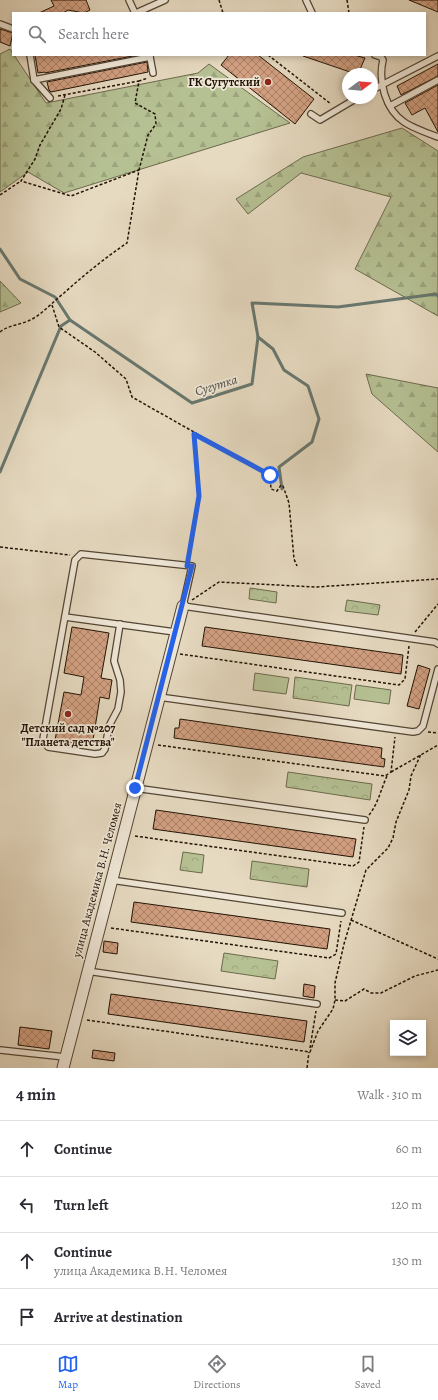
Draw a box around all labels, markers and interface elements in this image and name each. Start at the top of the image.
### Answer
search box [12,12,426,56]
icon: search [26,23,48,45]
text: Search here [58,24,129,44]
north arrow [342,68,378,104]
place label: ГК Сугутский [188,74,260,90]
marker: ГК Сугутский [263,77,273,87]
water label: Сугутка [193,370,239,400]
route start [261,466,279,484]
marker: Детский сад №207 "Планета детства" [63,709,73,719]
place label: Детский сад №207 "Планета детства" [21,720,116,750]
route end [126,779,144,797]
street label: улица Академика В.Н. Челомея [68,800,125,960]
map controls [390,1020,426,1056]
button: layers [390,1020,426,1056]
text: 4 min [16,1083,56,1106]
text: Walk · 310 m [357,1086,422,1103]
icon: ahead [16,1138,38,1160]
text: Continue [54,1139,112,1159]
text: 60 m [396,1140,422,1157]
icon: left [16,1194,38,1216]
text: Turn left [54,1195,109,1215]
text: 120 m [391,1196,422,1213]
text: Continue [54,1242,112,1262]
icon: ahead [16,1250,38,1272]
text: 130 m [392,1252,422,1269]
text: улица Академика В.Н. Челомея [54,1262,227,1279]
icon: arrive [16,1306,38,1328]
text: Arrive at destination [54,1307,183,1327]
tab: Map [57,1353,79,1392]
tab: Directions [193,1353,241,1392]
tab: Saved [355,1353,381,1392]

